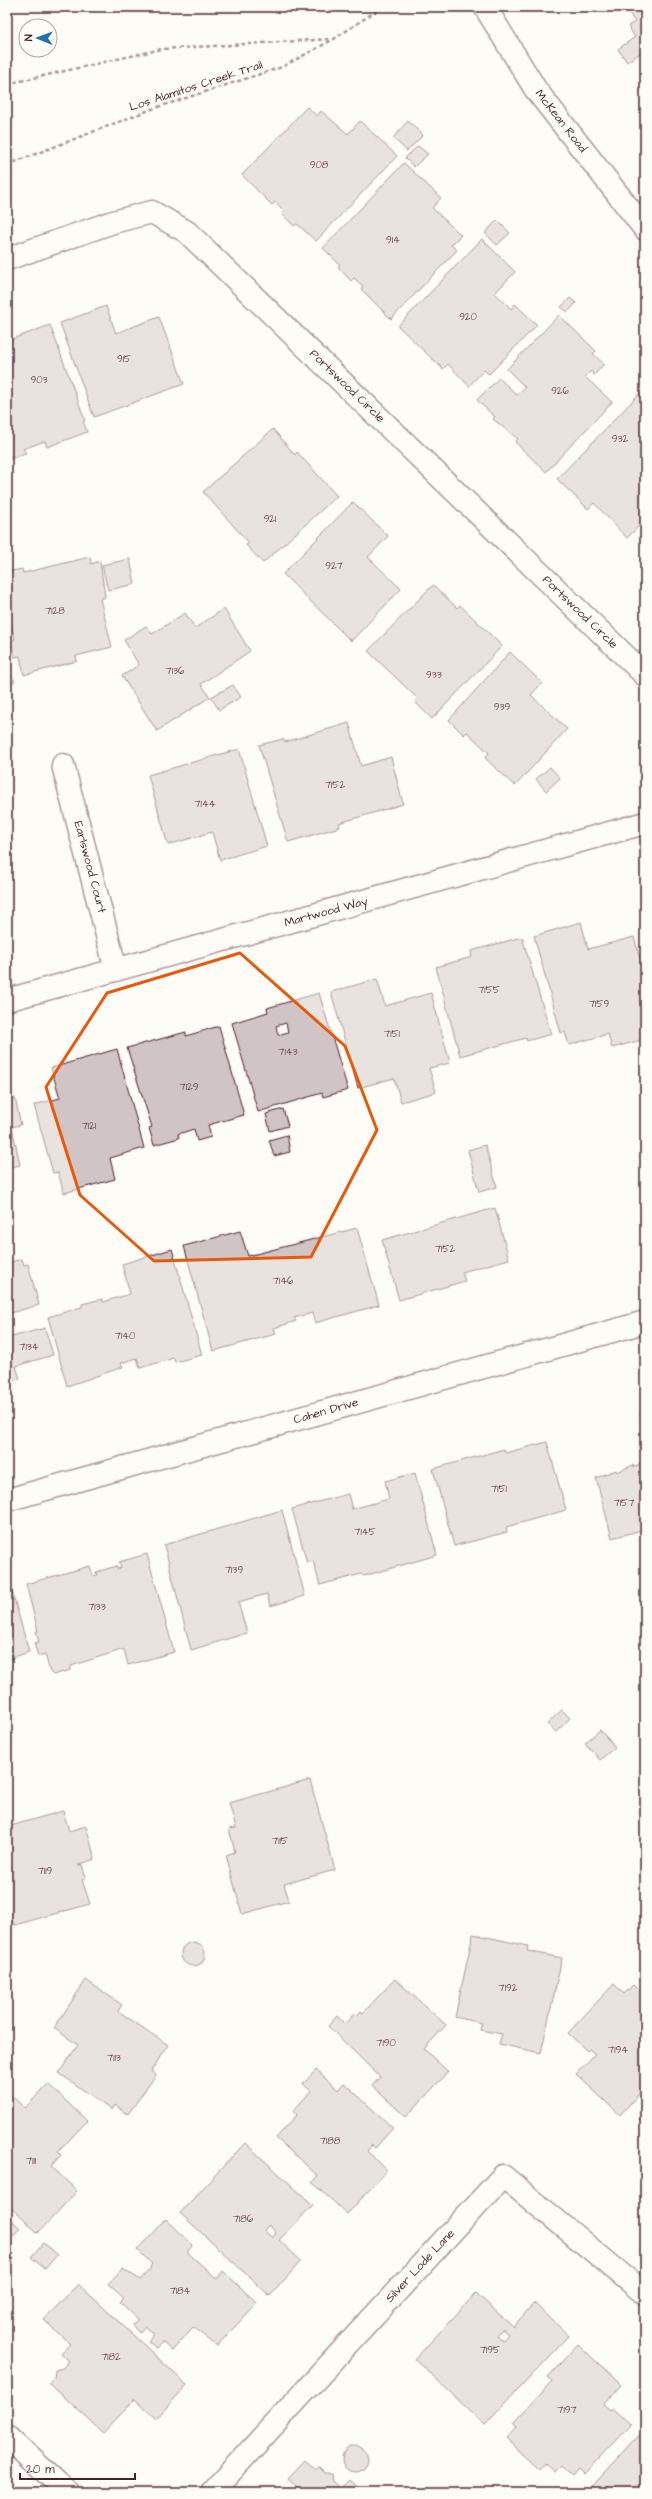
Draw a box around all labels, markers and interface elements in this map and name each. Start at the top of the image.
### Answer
north arrow [18,18,58,58]
text: N [21,34,36,41]
street label: Los Alamitos Creek Trail [127,56,265,116]
street label: McKean Road [531,86,591,156]
house number: 908 [310,158,329,172]
house number: 914 [386,233,400,247]
house number: 920 [459,310,477,324]
street label: Portswood Circle [305,346,389,427]
house number: 915 [117,352,131,366]
house number: 903 [30,373,48,387]
house number: 926 [551,384,570,398]
house number: 932 [612,432,629,446]
house number: 921 [264,512,277,526]
house number: 927 [325,559,343,573]
street label: Portswood Circle [538,572,622,653]
house number: 7128 [45,604,65,618]
house number: 7136 [166,664,185,678]
house number: 933 [426,668,442,682]
house number: 939 [494,700,511,714]
house number: 7152 [325,778,345,792]
house number: 7144 [194,797,216,811]
street label: Earlswood Court [70,819,111,915]
street label: Martwood Way [282,893,370,932]
house number: 7155 [478,983,500,997]
house number: 7159 [589,997,609,1011]
house number: 7151 [384,1027,401,1041]
house number: 7143 [278,1045,298,1059]
house number: 7129 [180,1080,199,1094]
house number: 7121 [82,1119,97,1133]
house number: 7152 [435,1242,455,1256]
house number: 7146 [273,1274,294,1288]
house number: 7140 [115,1329,135,1343]
house number: 7134 [19,1340,39,1354]
street label: Cahen Drive [292,1393,361,1428]
house number: 7151 [491,1482,508,1496]
house number: 7157 [614,1496,634,1510]
house number: 7145 [354,1525,376,1539]
house number: 7139 [225,1563,243,1577]
house number: 7133 [88,1600,106,1614]
house number: 7115 [272,1834,288,1848]
house number: 7119 [38,1864,53,1878]
house number: 7192 [499,1981,518,1995]
house number: 7190 [376,2036,396,2050]
house number: 7194 [608,2043,628,2057]
house number: 7113 [107,2051,121,2065]
house number: 7188 [320,2134,341,2148]
house number: 7111 [26,2154,37,2168]
house number: 7186 [233,2212,254,2226]
street label: Silver Lode Lane [381,2225,459,2307]
house number: 7184 [170,2284,191,2298]
house number: 7195 [480,2343,500,2357]
house number: 7182 [101,2350,121,2364]
house number: 7197 [557,2403,577,2417]
scale bar [20,2455,135,2481]
text: 20 m [26,2461,55,2478]

